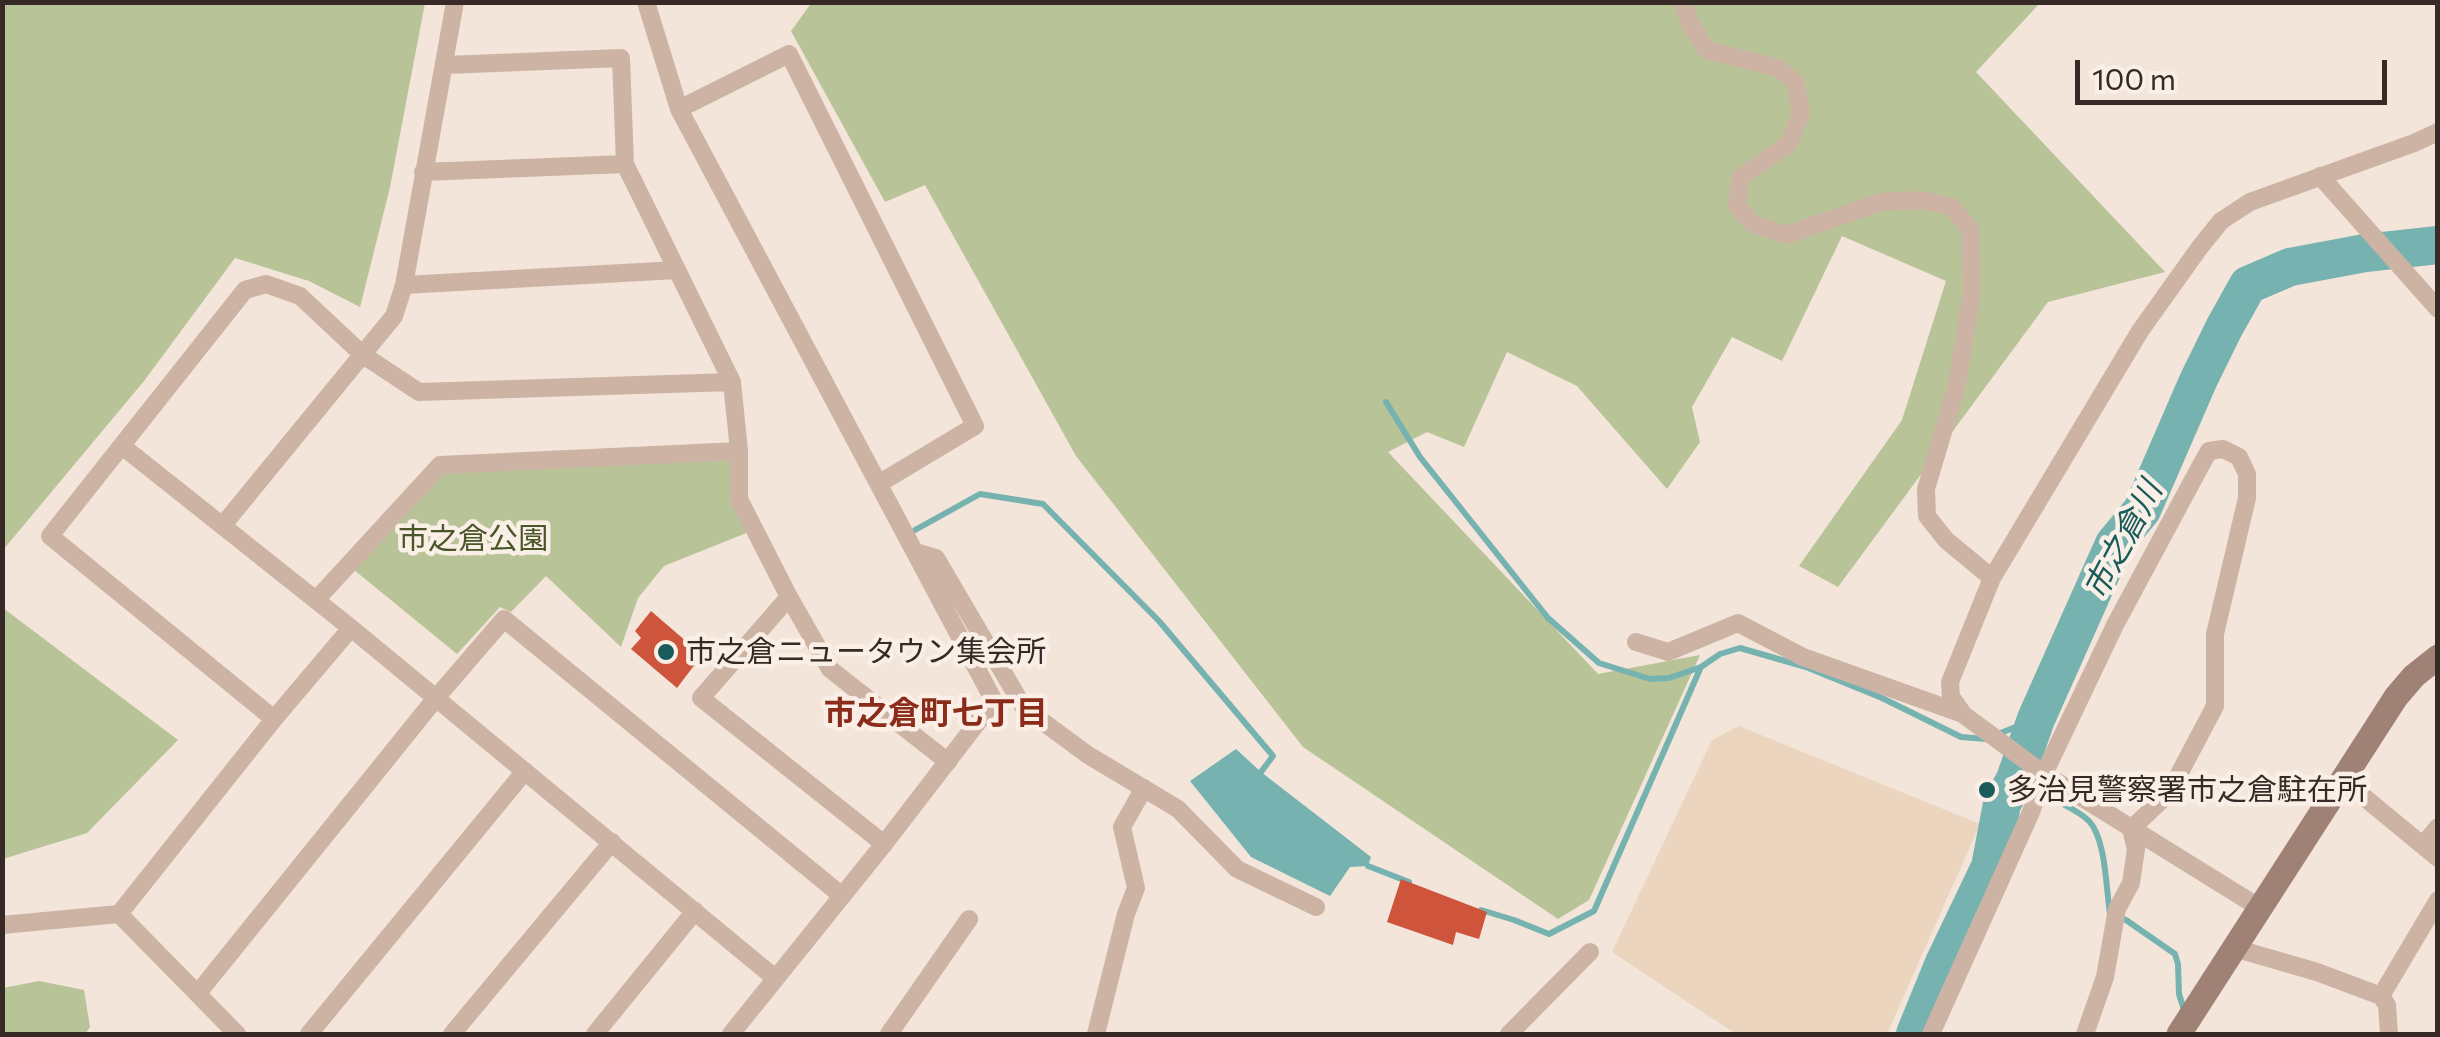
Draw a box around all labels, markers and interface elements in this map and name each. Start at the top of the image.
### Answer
scale bar [2080,40,2392,102]
text: 100 m [2092,59,2176,96]
water label: 市之倉川 [2076,474,2170,606]
park label: 市之倉公園 [398,521,548,557]
place label: 市之倉ニュータウン集会所 [686,634,1046,670]
marker: 市之倉ニュータウン集会所 [655,641,677,663]
district label: 市之倉町七丁目 [824,694,1048,732]
place label: 多治見警察署市之倉駐在所 [2007,772,2367,808]
marker: 多治見警察署市之倉駐在所 [1976,779,1998,801]

